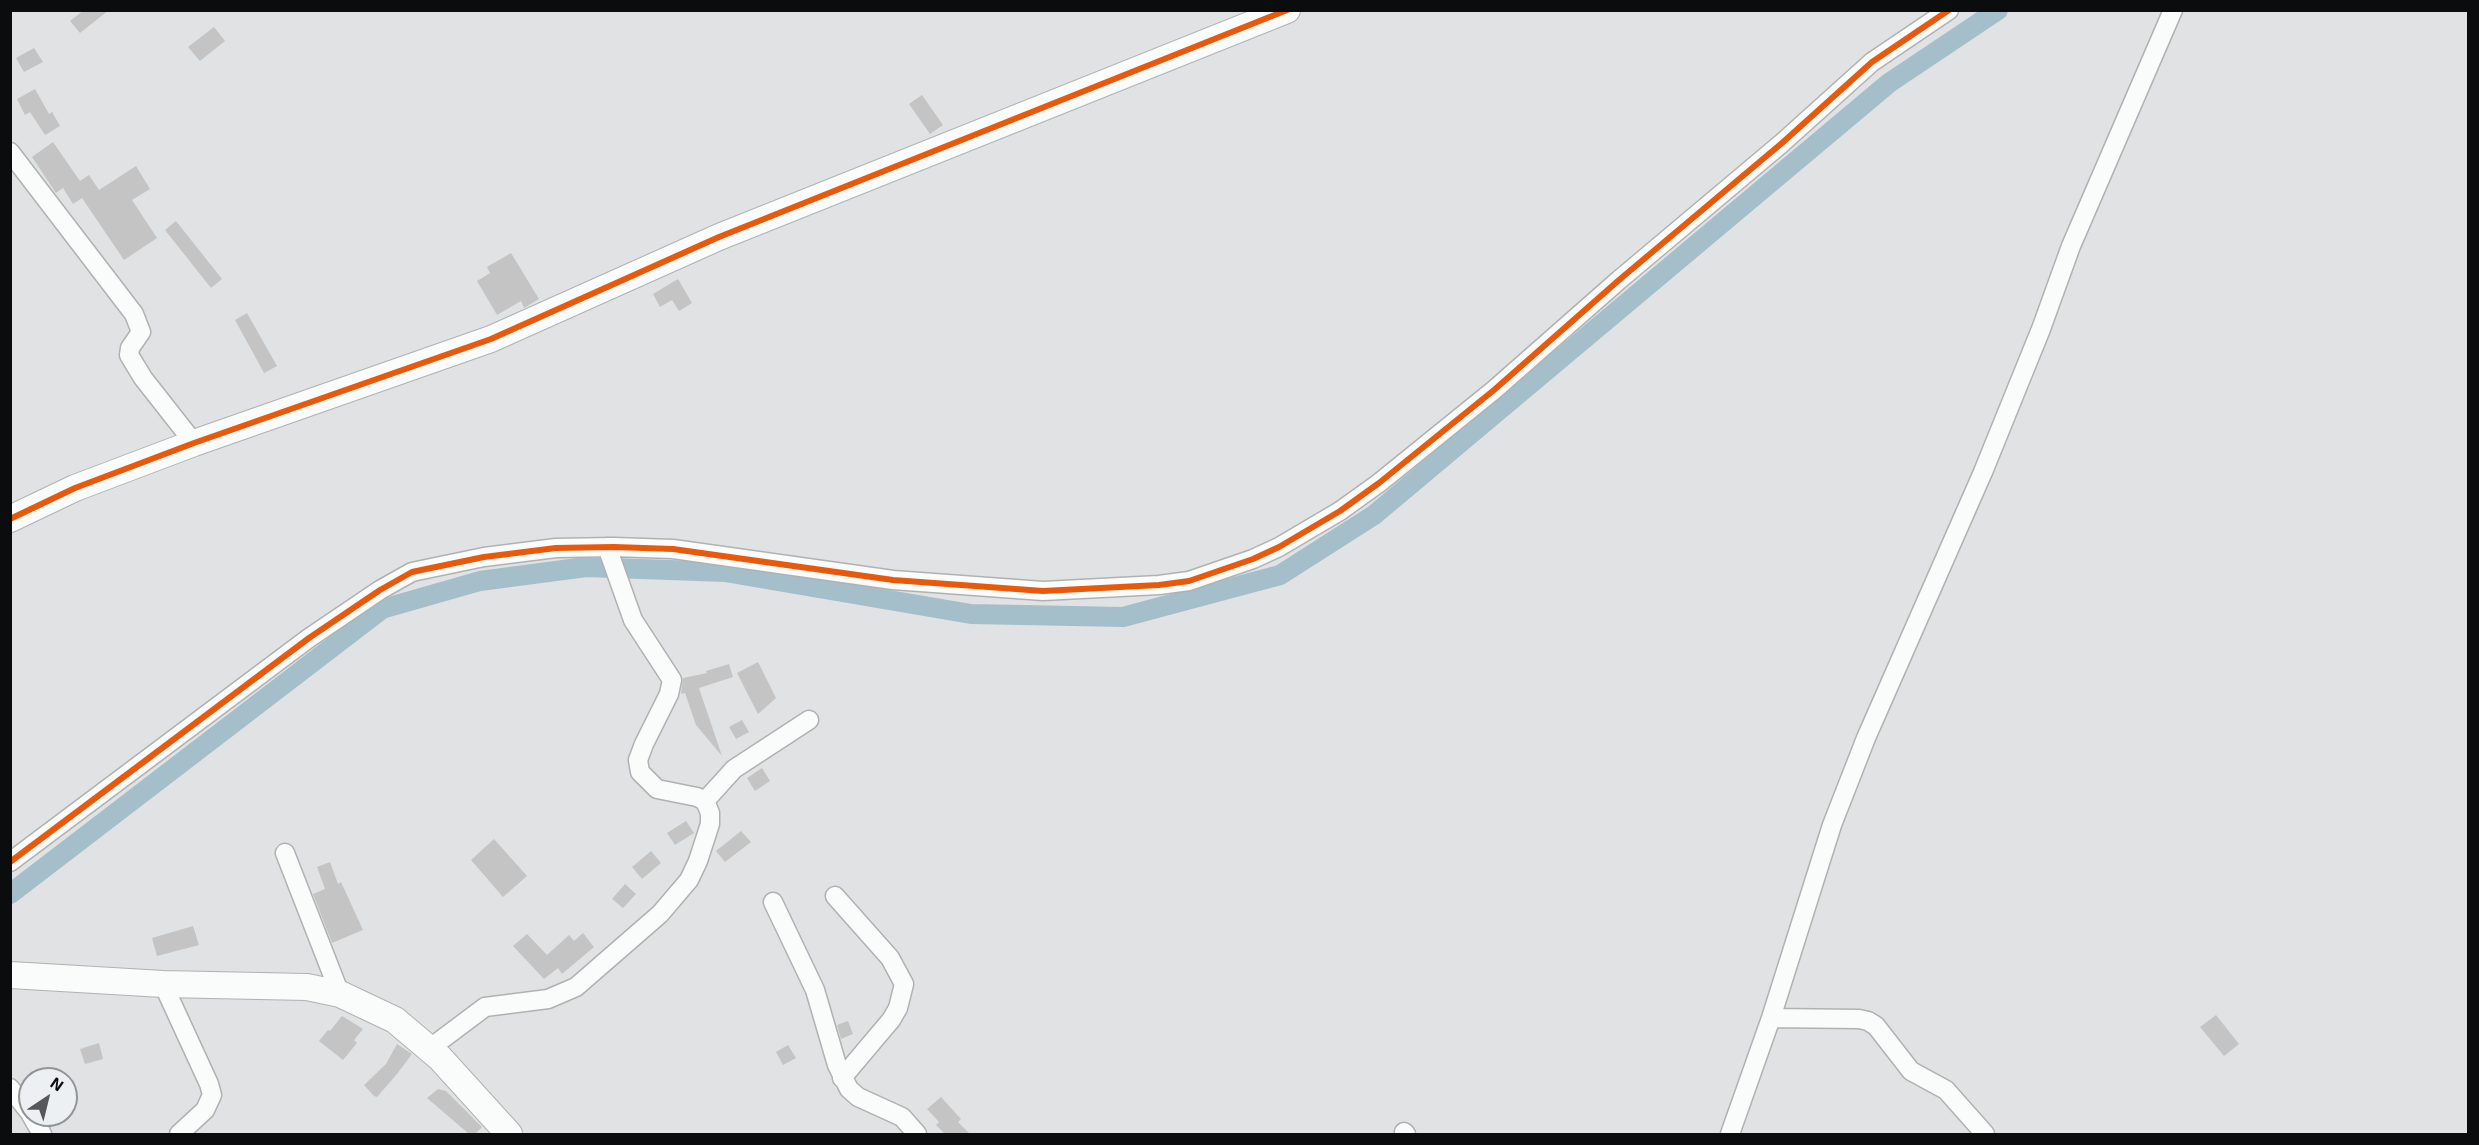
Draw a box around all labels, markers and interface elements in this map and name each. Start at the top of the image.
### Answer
north arrow [18,1067,78,1127]
text: N [47,1072,68,1095]

